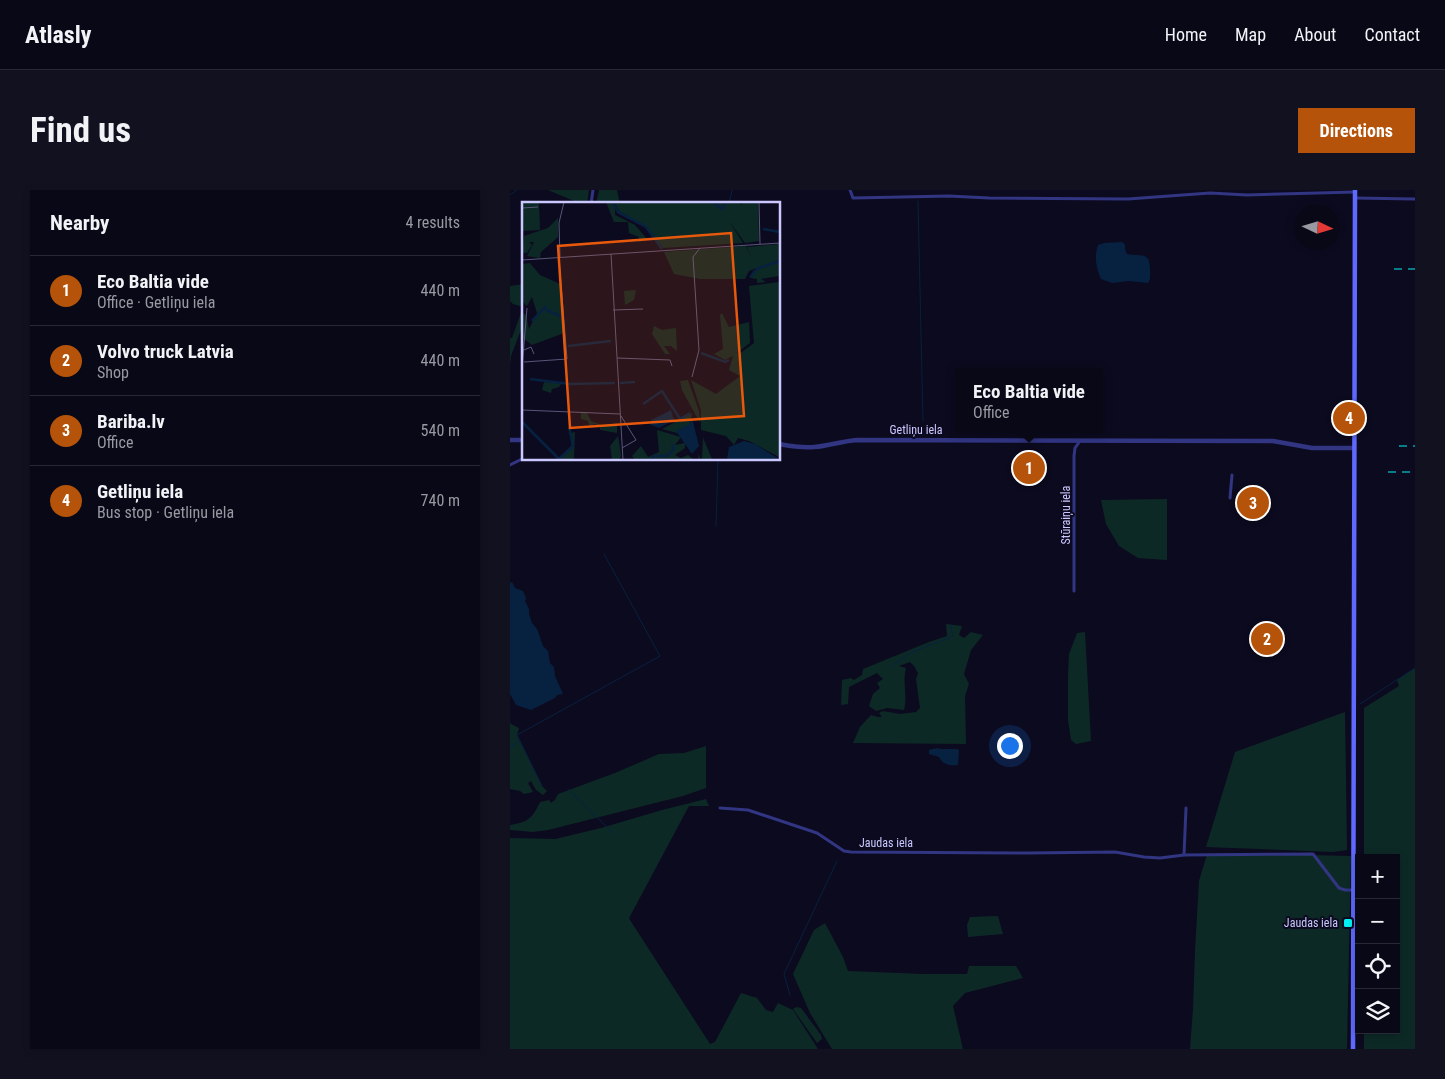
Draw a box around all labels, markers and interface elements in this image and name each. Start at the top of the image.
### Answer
text: Atlasly [25,21,91,49]
text: Home [1165,24,1207,45]
text: Map [1235,24,1266,45]
text: About [1294,24,1336,45]
text: Contact [1364,24,1420,45]
button: Directions [1298,108,1415,153]
text: Find us [30,110,131,151]
inset map [522,202,780,460]
north arrow [1295,205,1340,250]
text: Nearby [50,211,109,235]
text: 4 results [405,213,460,232]
text: Eco Baltia vide [97,270,209,293]
text: 1 [62,281,70,300]
text: 440 m [421,281,460,300]
text: Office · Getliņu iela [97,293,215,312]
text: Volvo truck Latvia [97,340,234,363]
text: 2 [62,351,70,370]
text: 440 m [421,351,460,370]
text: Shop [97,363,129,382]
popup [955,368,1103,433]
text: Eco Baltia vide [973,380,1085,403]
pin: 4 [1333,399,1365,437]
text: Office [973,403,1009,422]
text: Bariba.lv [97,410,165,433]
text: 3 [62,421,70,440]
text: 540 m [421,421,460,440]
street label: Getliņu iela [889,423,943,438]
text: Office [97,433,133,452]
pin: 1 [1013,449,1045,487]
text: Getliņu iela [97,480,183,503]
pin: 3 [1237,484,1269,522]
street label: Stūraiņu iela [1059,485,1074,544]
text: 4 [62,491,70,510]
text: 740 m [421,491,460,510]
text: Bus stop · Getliņu iela [97,503,234,522]
pin: 2 [1251,620,1283,658]
your location [997,733,1023,759]
street label: Jaudas iela [859,836,913,850]
map controls [1355,854,1400,1034]
button: + [1355,854,1400,899]
button: − [1355,899,1400,944]
place label: Jaudas iela [1284,916,1338,930]
marker: Jaudas iela [1342,917,1354,929]
button: locate [1355,944,1400,989]
button: layers [1355,989,1400,1034]

